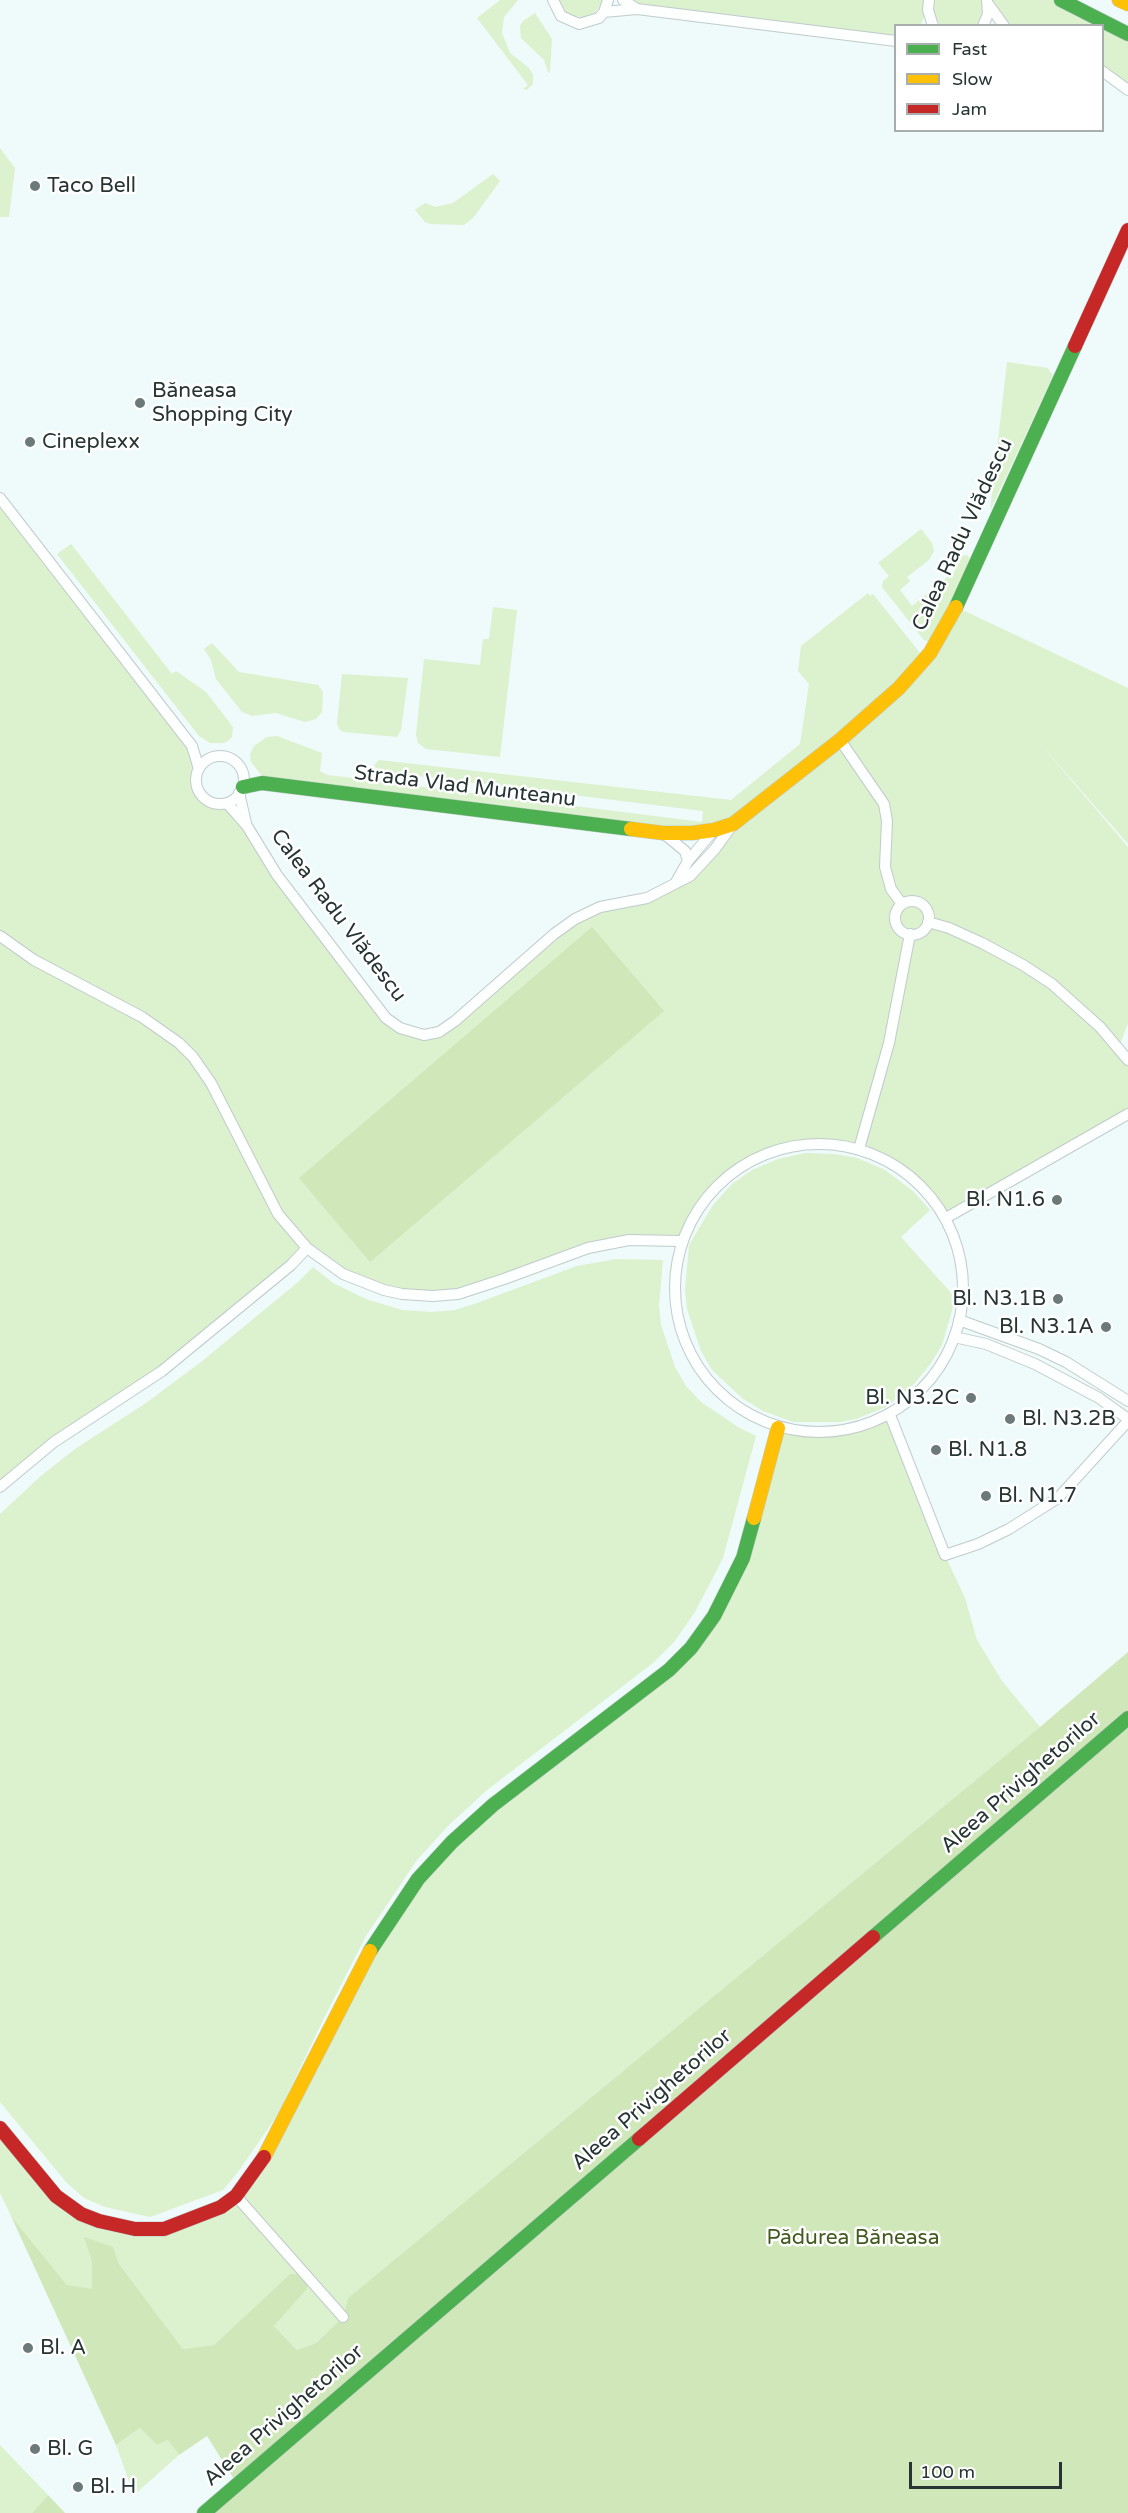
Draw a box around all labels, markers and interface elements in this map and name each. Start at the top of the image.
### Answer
legend [894,24,1104,132]
text: Fast [952,38,987,60]
text: Slow [952,68,993,90]
text: Jam [952,98,987,120]
place label: Taco Bell [47,173,136,199]
marker: Taco Bell [28,179,42,193]
place label: Băneasa Shopping City [152,378,293,428]
marker: Băneasa Shopping City [133,396,147,410]
place label: Cineplexx [42,429,140,455]
marker: Cineplexx [23,435,37,449]
street label: Calea Radu Vlădescu [907,435,1019,635]
street label: Strada Vlad Munteanu [353,761,577,813]
street label: Calea Radu Vlădescu [265,825,411,1007]
place label: Bl. N1.6 [966,1187,1045,1213]
marker: Bl. N1.6 [1050,1193,1064,1207]
place label: Bl. N3.1B [952,1286,1046,1312]
marker: Bl. N3.1B [1051,1292,1065,1306]
place label: Bl. N3.1A [999,1314,1094,1340]
marker: Bl. N3.1A [1099,1320,1113,1334]
place label: Bl. N3.2C [865,1385,959,1411]
marker: Bl. N3.2C [964,1391,978,1405]
place label: Bl. N3.2B [1022,1406,1116,1432]
marker: Bl. N3.2B [1003,1412,1017,1426]
place label: Bl. N1.8 [948,1437,1027,1463]
marker: Bl. N1.8 [929,1443,943,1457]
place label: Bl. N1.7 [998,1483,1077,1509]
marker: Bl. N1.7 [979,1489,993,1503]
street label: Aleea Privighetorilor [936,1707,1106,1859]
street label: Aleea Privighetorilor [567,2024,737,2176]
park label: Pădurea Băneasa [767,2225,939,2251]
place label: Bl. A [40,2335,86,2361]
street label: Aleea Privighetorilor [199,2340,369,2492]
marker: Bl. A [21,2341,35,2355]
place label: Bl. G [47,2436,93,2462]
marker: Bl. G [28,2442,42,2456]
scale bar [912,2450,1065,2488]
text: 100 m [920,2461,975,2483]
place label: Bl. H [90,2474,136,2500]
marker: Bl. H [71,2480,85,2494]

